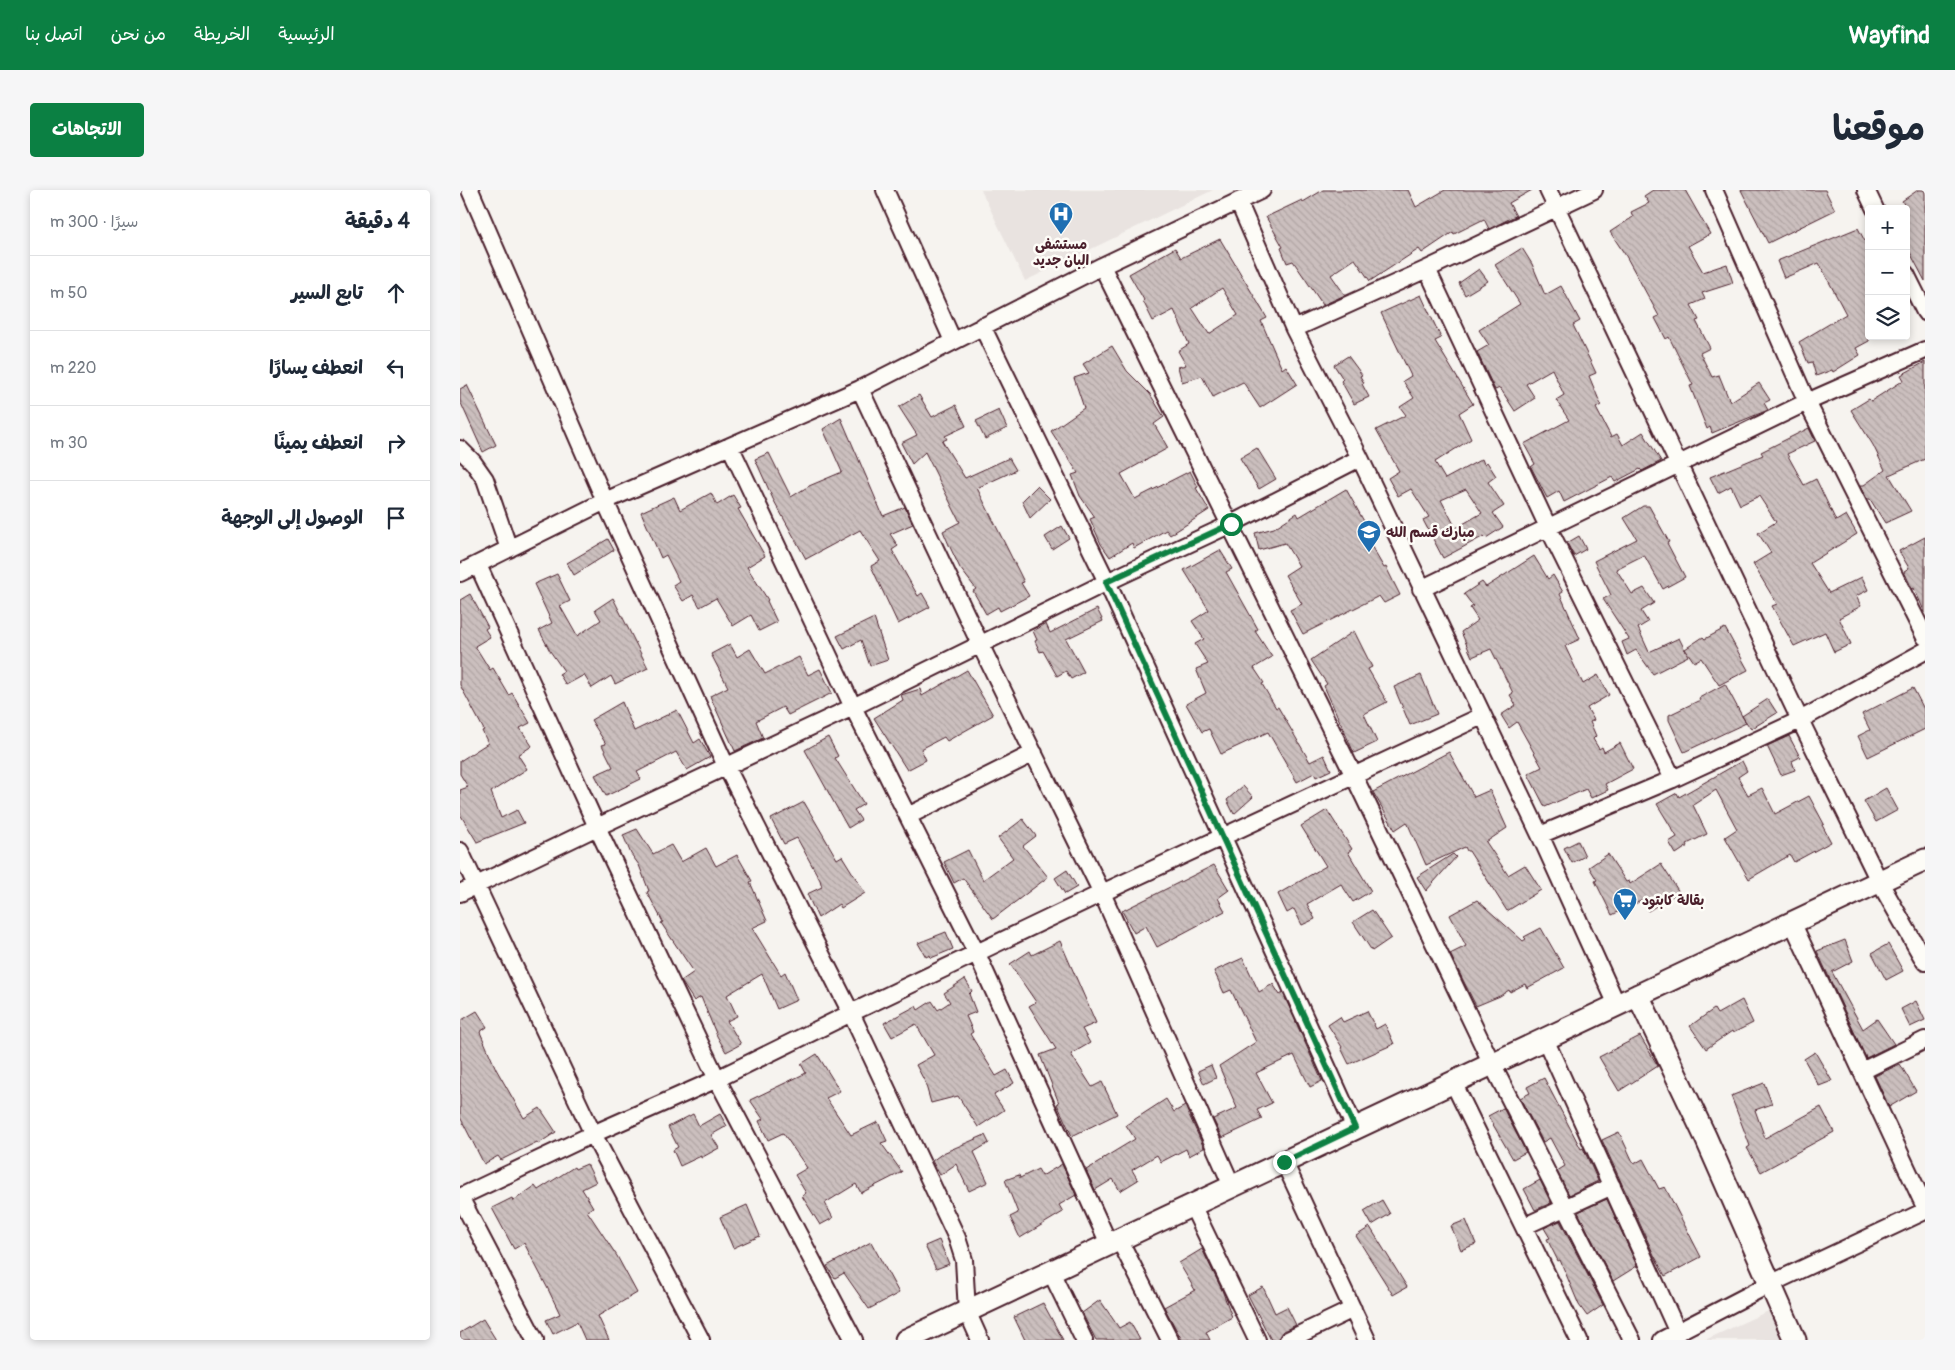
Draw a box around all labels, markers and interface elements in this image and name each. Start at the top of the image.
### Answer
text: Wayfind [1849,21,1930,50]
text: اتصل بنا [25,23,83,46]
text: من نحن [111,23,166,46]
text: الخريطة [194,23,250,46]
text: الرئيسية [278,23,335,46]
button: الاتجاهات [30,103,144,157]
text: موقعنا [1832,107,1925,151]
hospital icon: مستشفى البان جديد [1048,201,1074,235]
map controls [1865,205,1910,340]
button: + [1865,205,1910,250]
text: 4 دقيقة [345,208,410,235]
text: سيرًا · 300 m [50,212,138,232]
place label: مستشفى البان جديد [1033,236,1089,269]
button: − [1865,250,1910,295]
icon: ahead [382,279,410,307]
text: تابع السير [291,281,363,305]
text: 50 m [50,283,87,303]
button: layers [1865,295,1910,340]
icon: left [382,354,410,382]
text: انعطف يسارًا [269,356,363,380]
text: 220 m [50,358,97,378]
icon: right [382,429,410,457]
text: انعطف يمينًا [274,431,363,455]
text: 30 m [50,433,88,453]
icon: arrive [382,504,410,532]
text: الوصول إلى الوجهة [221,506,363,530]
route start [1220,513,1243,536]
school or university icon: مبارك قسم الله [1356,519,1382,553]
place label: مبارك قسم الله [1386,524,1475,543]
supermarket icon: بقالة كابتود [1612,887,1638,921]
place label: بقالة كابتود [1642,892,1704,910]
route end [1273,1151,1296,1174]

